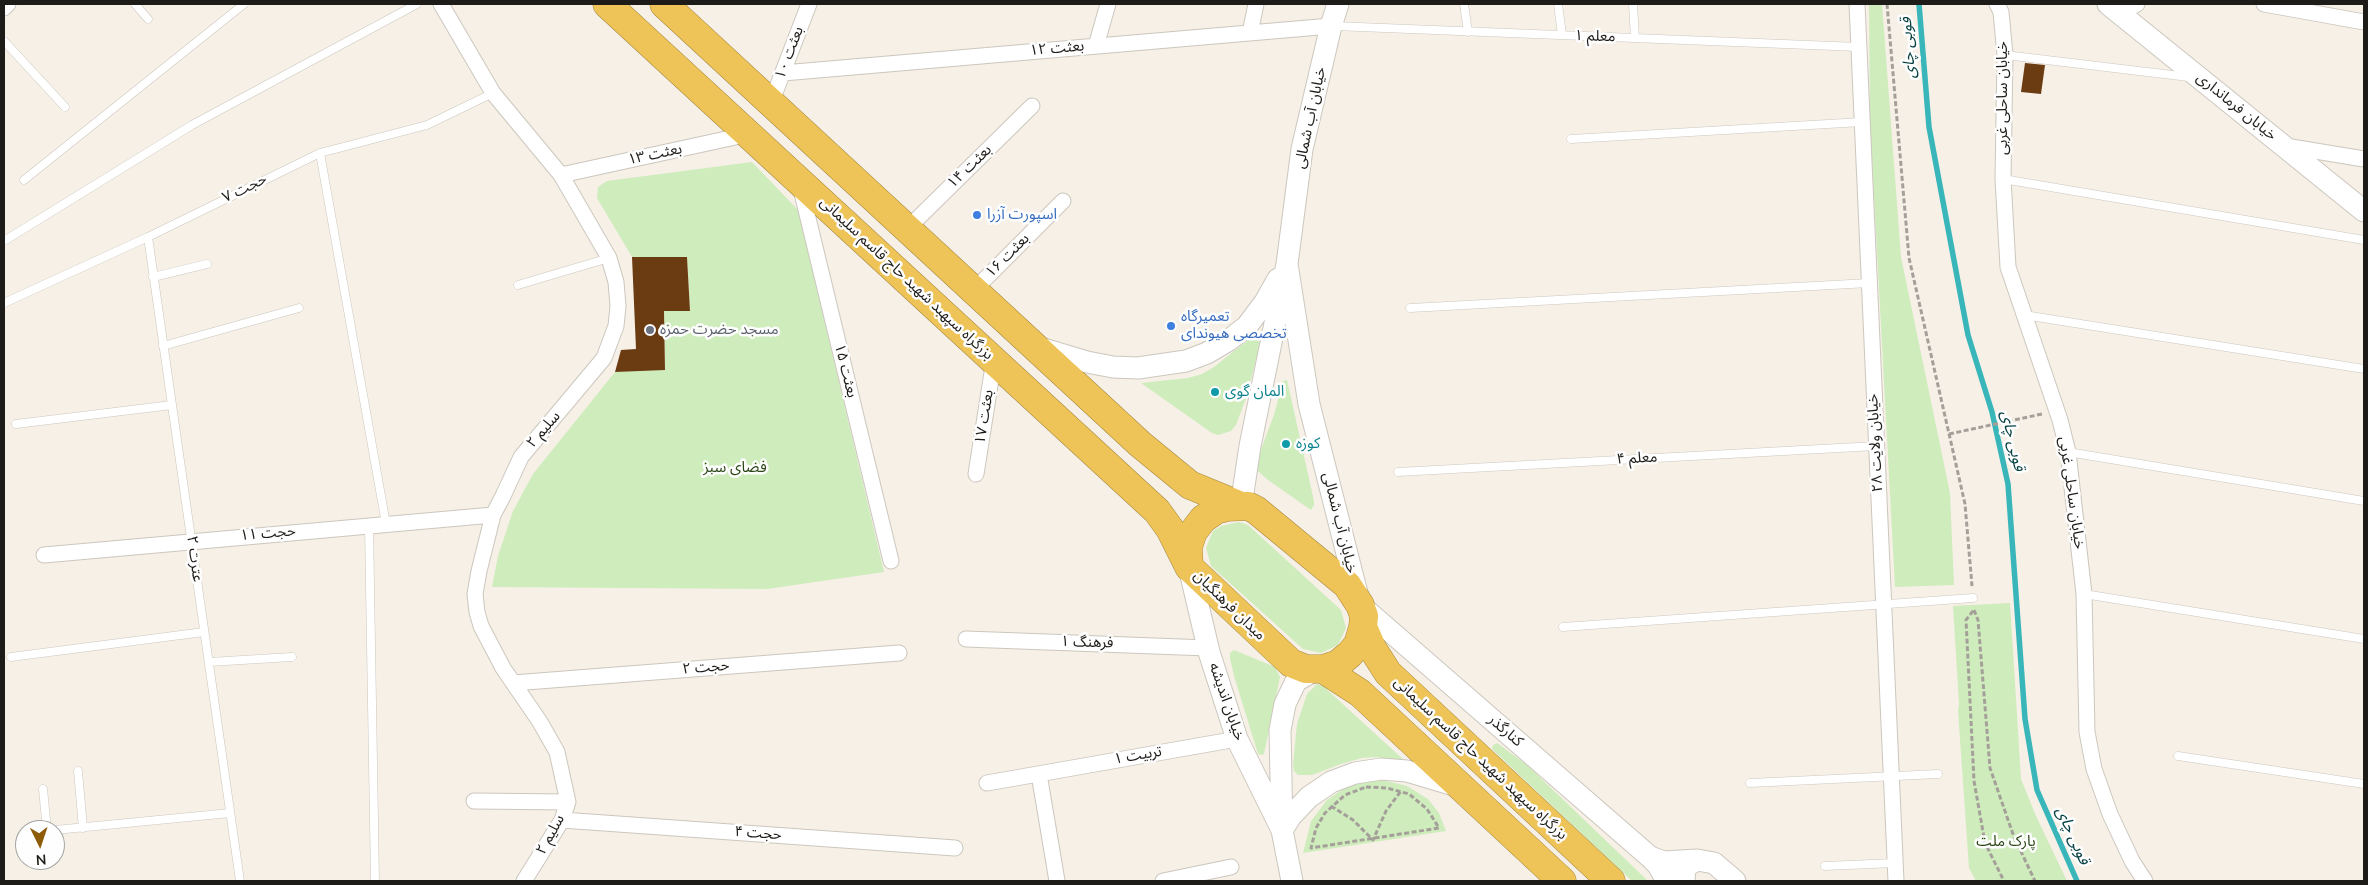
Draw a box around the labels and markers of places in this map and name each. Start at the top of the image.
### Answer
place label: اسپورت آزرا [987,206,1057,224]
marker: اسپورت آزرا [971,209,983,221]
place label: تعمیرگاه تخصصی هیوندای [1181,308,1287,343]
marker: تعمیرگاه تخصصی هیوندای [1165,320,1177,332]
place label: مسجد حضرت حمزه [660,321,779,339]
marker: مسجد حضرت حمزه [644,324,656,336]
place label: المان گوی [1225,383,1284,401]
marker: المان گوی [1209,386,1221,398]
place label: کوزه [1296,435,1320,453]
marker: کوزه [1280,438,1292,450]

